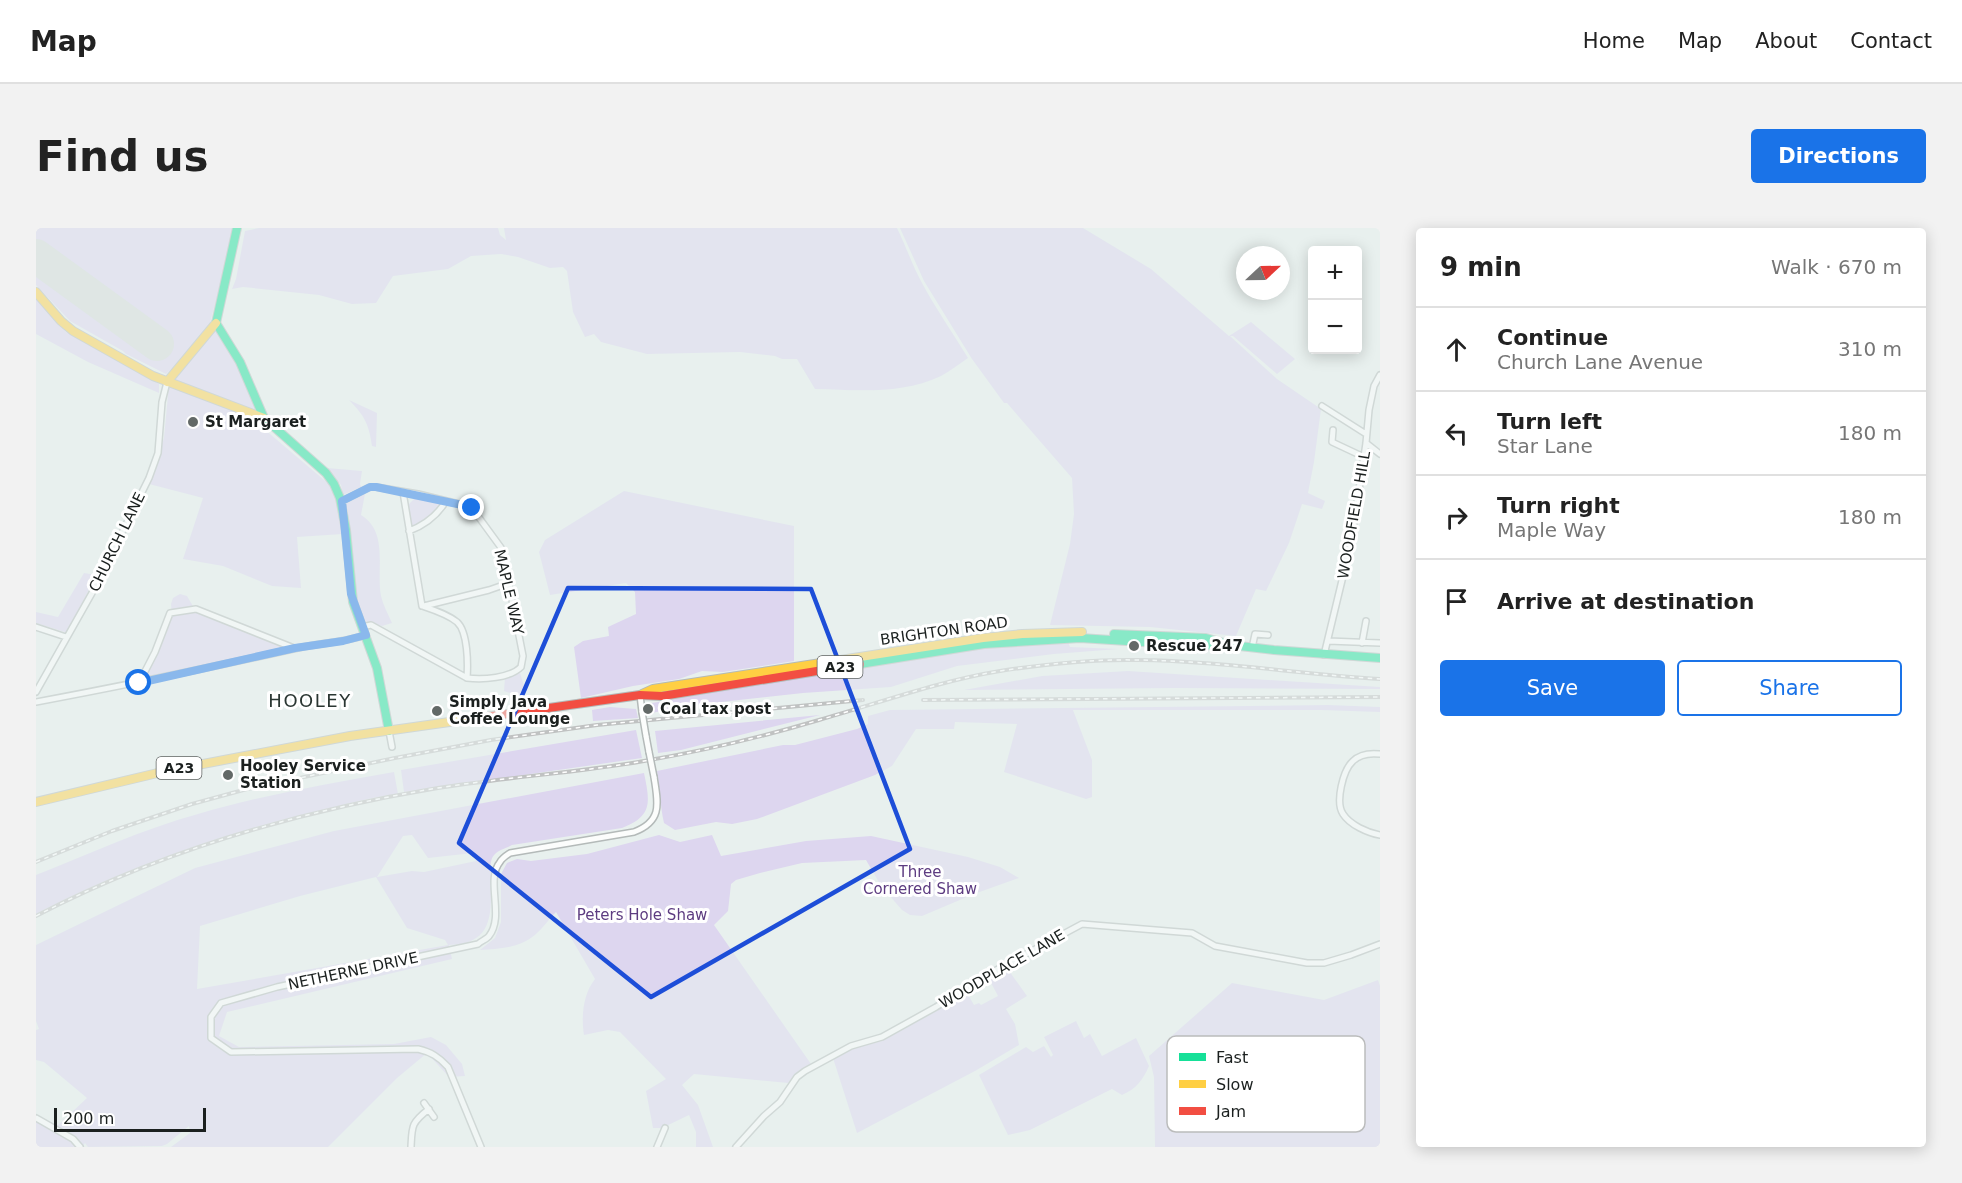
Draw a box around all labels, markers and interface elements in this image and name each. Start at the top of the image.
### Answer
text: Map [30,25,97,58]
text: Home [1583,29,1645,53]
text: Map [1678,29,1722,53]
text: About [1755,29,1817,53]
text: Contact [1850,29,1932,53]
button: Directions [1751,129,1926,183]
text: Find us [36,132,209,181]
north arrow [1236,246,1290,300]
map controls [1308,246,1362,354]
button: + [1308,246,1362,300]
text: 9 min [1440,252,1522,282]
text: Walk · 670 m [1771,255,1902,279]
button: − [1308,300,1362,354]
text: Continue [1497,325,1608,350]
icon: ahead [1440,333,1473,366]
text: 310 m [1838,337,1902,361]
text: Church Lane Avenue [1497,350,1703,374]
text: Turn left [1497,409,1602,434]
place label: St Margaret [205,413,306,431]
marker: St Margaret [186,415,200,429]
icon: left [1440,417,1473,450]
text: 180 m [1838,421,1902,445]
text: Star Lane [1497,434,1593,458]
street label: WOODFIELD HILL [1334,449,1374,580]
street label: CHURCH LANE [85,489,149,595]
text: Turn right [1497,493,1620,518]
route end [458,494,484,520]
icon: right [1440,501,1473,534]
text: 180 m [1838,505,1902,529]
text: Maple Way [1497,518,1606,542]
street label: MAPLE WAY [490,548,528,637]
icon: arrive [1440,585,1473,618]
text: Arrive at destination [1497,589,1754,614]
street label: BRIGHTON ROAD [879,613,1009,649]
place label: Rescue 247 [1146,637,1243,655]
marker: Rescue 247 [1127,639,1141,653]
road number: A23 [818,656,862,678]
button: Save [1440,660,1665,716]
button: Share [1677,660,1902,716]
route start [125,669,151,695]
district label: HOOLEY [268,690,352,711]
place label: Simply Java Coffee Lounge [449,693,570,728]
place label: Coal tax post [660,700,771,718]
marker: Coal tax post [641,702,655,716]
marker: Simply Java Coffee Lounge [430,704,444,718]
road number: A23 [156,757,202,779]
place label: Hooley Service Station [240,757,366,792]
marker: Hooley Service Station [221,768,235,782]
park label: Three Cornered Shaw [863,863,977,898]
park label: Peters Hole Shaw [577,906,707,924]
street label: WOODPLACE LANE [936,926,1068,1012]
street label: NETHERNE DRIVE [286,948,420,994]
legend [1167,1036,1365,1132]
text: Fast [1216,1048,1248,1067]
text: Slow [1216,1075,1253,1094]
text: Jam [1215,1102,1246,1121]
scale bar [54,1105,206,1132]
text: 200 m [63,1109,114,1128]

